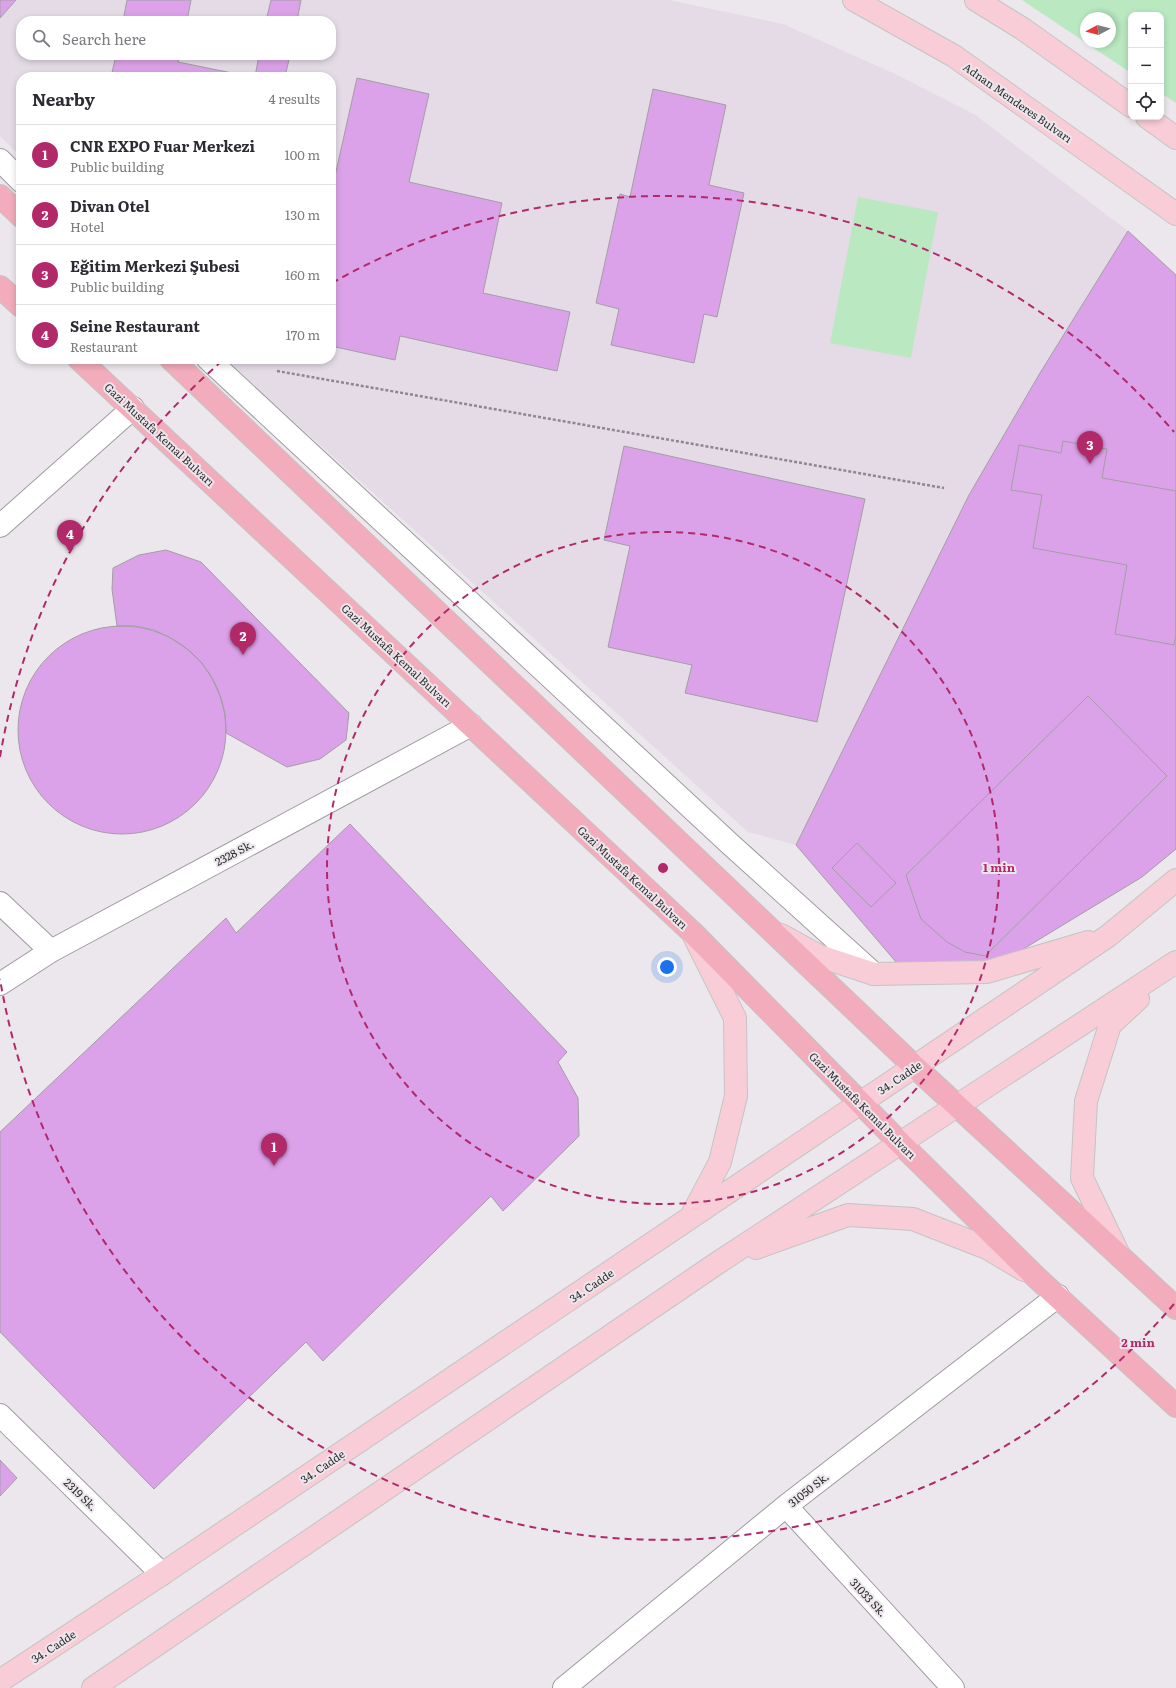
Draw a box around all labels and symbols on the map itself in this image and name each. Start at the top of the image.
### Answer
north arrow [1080,12,1116,48]
street label: Adnan Menderes Bulvarı [960,58,1076,146]
street label: Gazi Mustafa Kemal Bulvarı [102,379,219,490]
pin: 3 [1077,431,1103,464]
pin: 4 [57,520,83,553]
street label: Gazi Mustafa Kemal Bulvarı [339,600,456,711]
pin: 2 [230,622,256,655]
street label: Gazi Mustafa Kemal Bulvarı [575,822,692,933]
street label: 2328 Sk. [212,835,256,869]
text: 1 min [983,858,1016,876]
centre of rings [656,861,670,875]
your location [657,957,677,977]
street label: Gazi Mustafa Kemal Bulvarı [806,1048,920,1162]
street label: 34. Cadde [874,1056,925,1098]
pin: 1 [261,1133,287,1166]
street label: 34. Cadde [566,1264,617,1306]
text: 2 min [1121,1333,1155,1351]
street label: 34. Cadde [297,1445,348,1487]
street label: 31050 Sk. [784,1468,832,1510]
street label: 2319 Sk. [61,1474,101,1514]
street label: 31033 Sk. [847,1574,891,1620]
street label: 34. Cadde [28,1625,79,1666]

